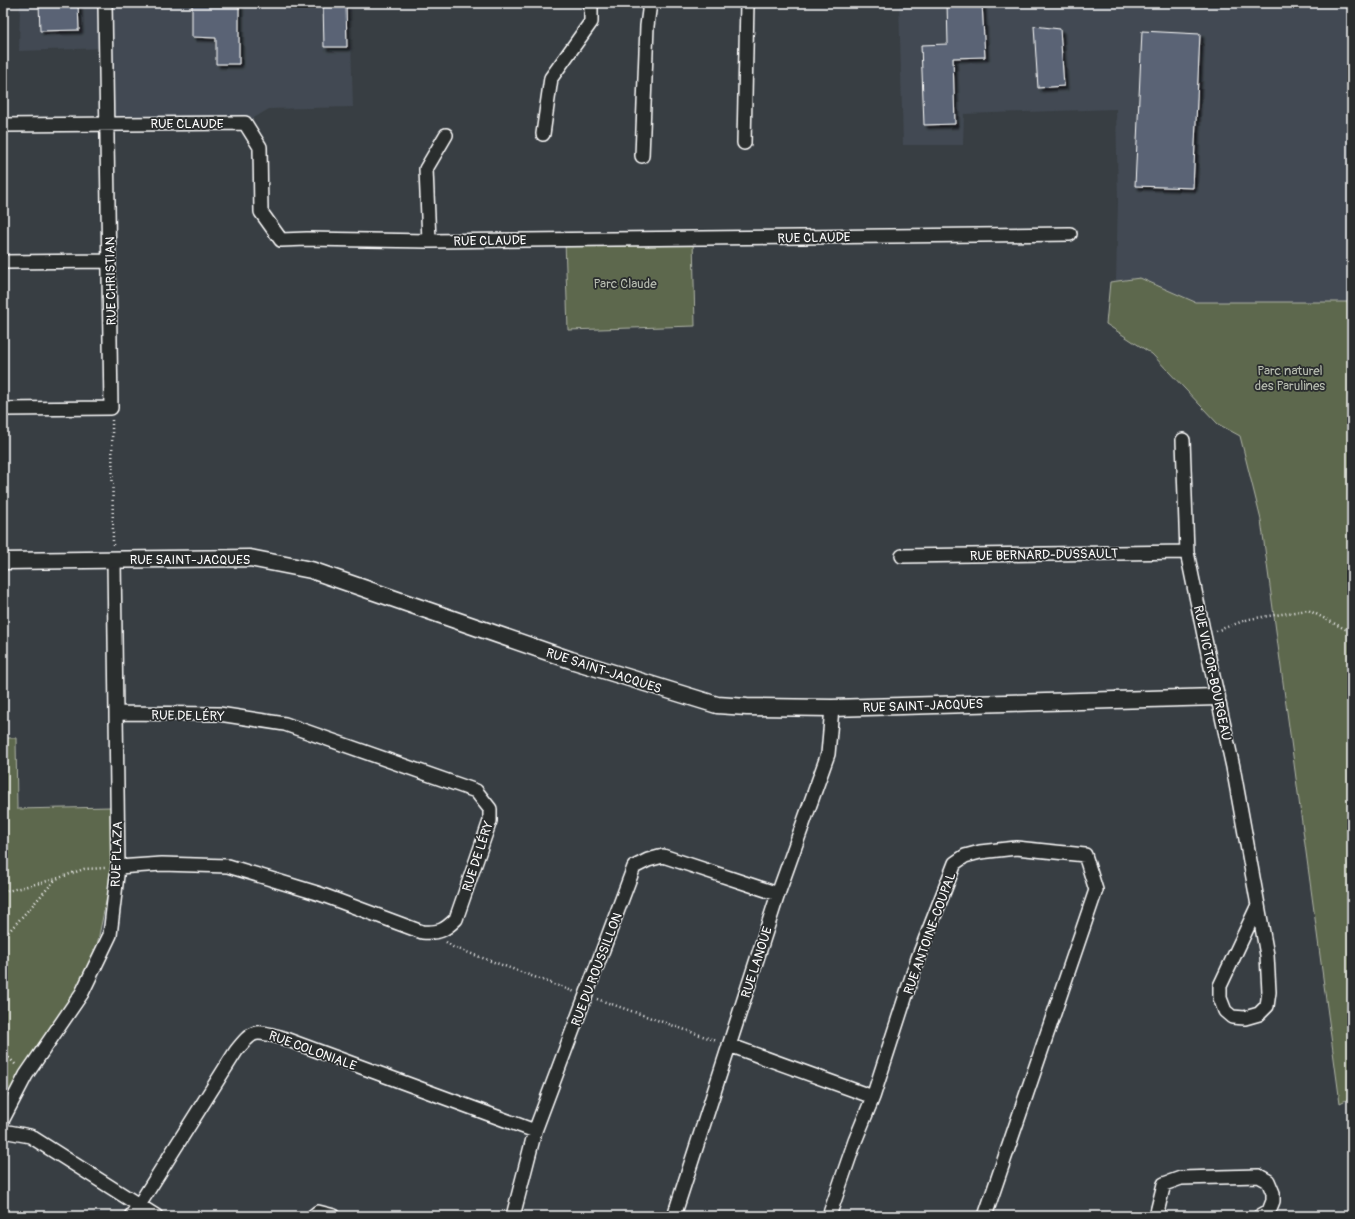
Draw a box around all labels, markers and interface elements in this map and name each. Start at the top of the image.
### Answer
street label: RUE CLAUDE [150,116,224,132]
street label: RUE CLAUDE [777,229,851,247]
street label: RUE CLAUDE [453,232,527,250]
street label: RUE CHRISTIAN [102,236,120,326]
park label: Parc Claude [593,276,657,292]
park label: Parc naturel des Parulines [1255,363,1325,394]
street label: RUE BERNARD-DUSSAULT [970,546,1118,564]
street label: RUE SAINT-JACQUES [130,552,250,568]
street label: RUE VICTOR-BOURGEAU [1190,604,1234,742]
street label: RUE SAINT-JACQUES [544,645,663,697]
street label: RUE SAINT-JACQUES [863,696,984,716]
street label: RUE DE LÉRY [151,707,225,725]
street label: RUE DE LÉRY [459,819,497,894]
street label: RUE PLAZA [108,820,126,887]
street label: RUE ANTOINE-COUPAL [900,870,960,997]
street label: RUE DU ROUSSILLON [568,910,626,1028]
street label: RUE LANOUE [738,924,776,1000]
street label: RUE COLONIALE [267,1028,359,1074]

